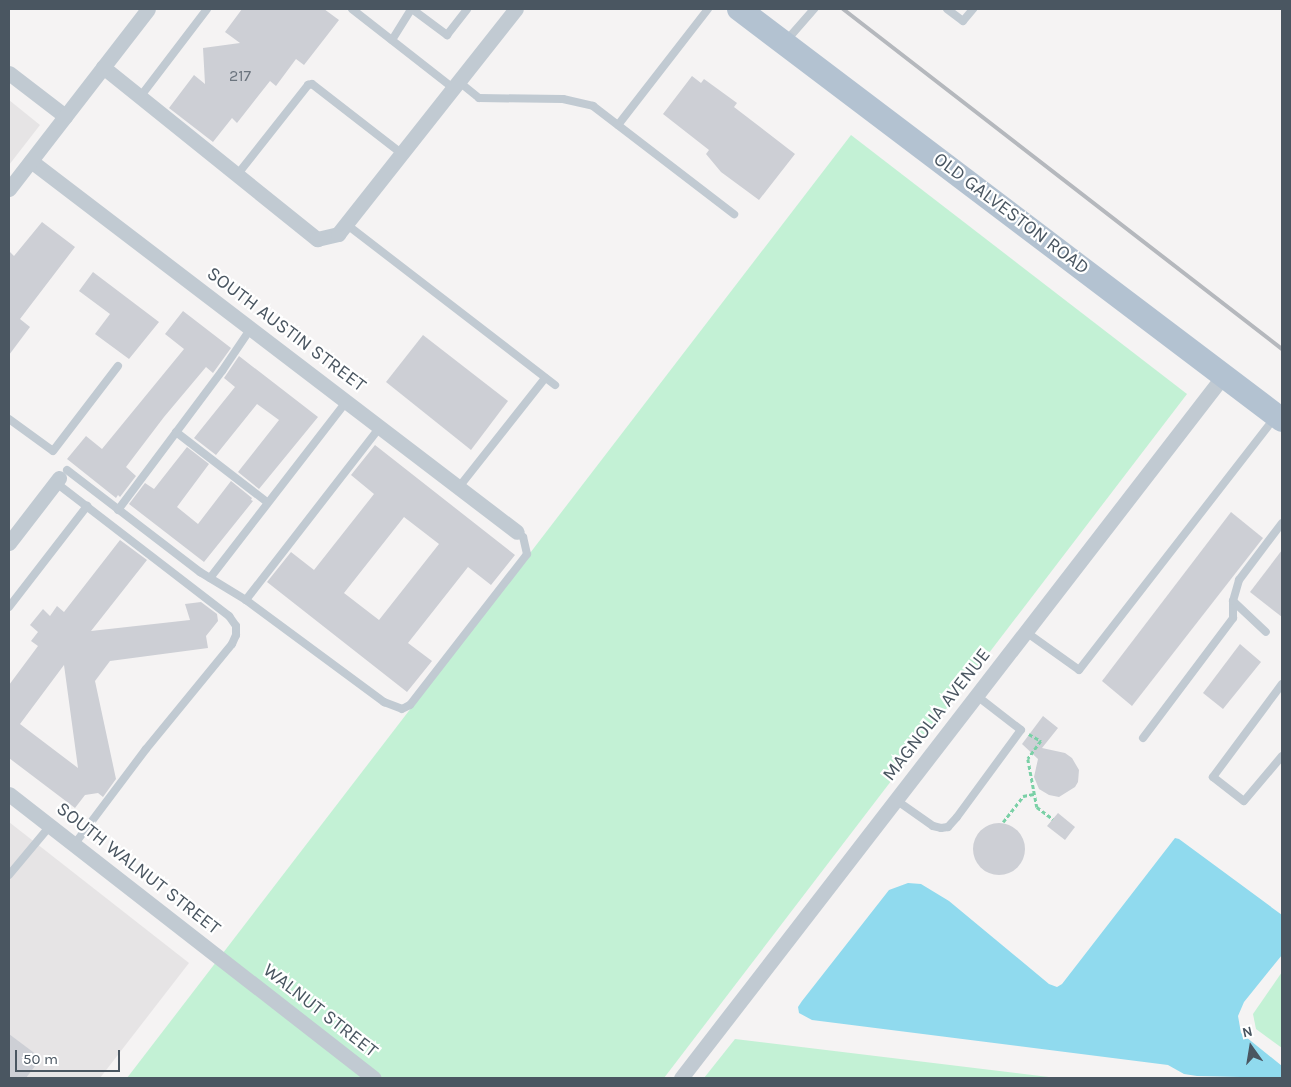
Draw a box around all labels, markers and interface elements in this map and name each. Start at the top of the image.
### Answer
house number: 217 [229,66,251,86]
street label: OLD GALVESTON ROAD [929,148,1093,280]
street label: SOUTH AUSTIN STREET [202,263,370,397]
street label: MAGNOLIA AVENUE [878,644,996,786]
street label: SOUTH WALNUT STREET [51,798,225,940]
street label: WALNUT STREET [258,959,382,1063]
north arrow [1226,1022,1276,1072]
text: N [1241,1022,1254,1041]
scale bar [18,1040,122,1072]
text: 50 m [23,1050,58,1068]

